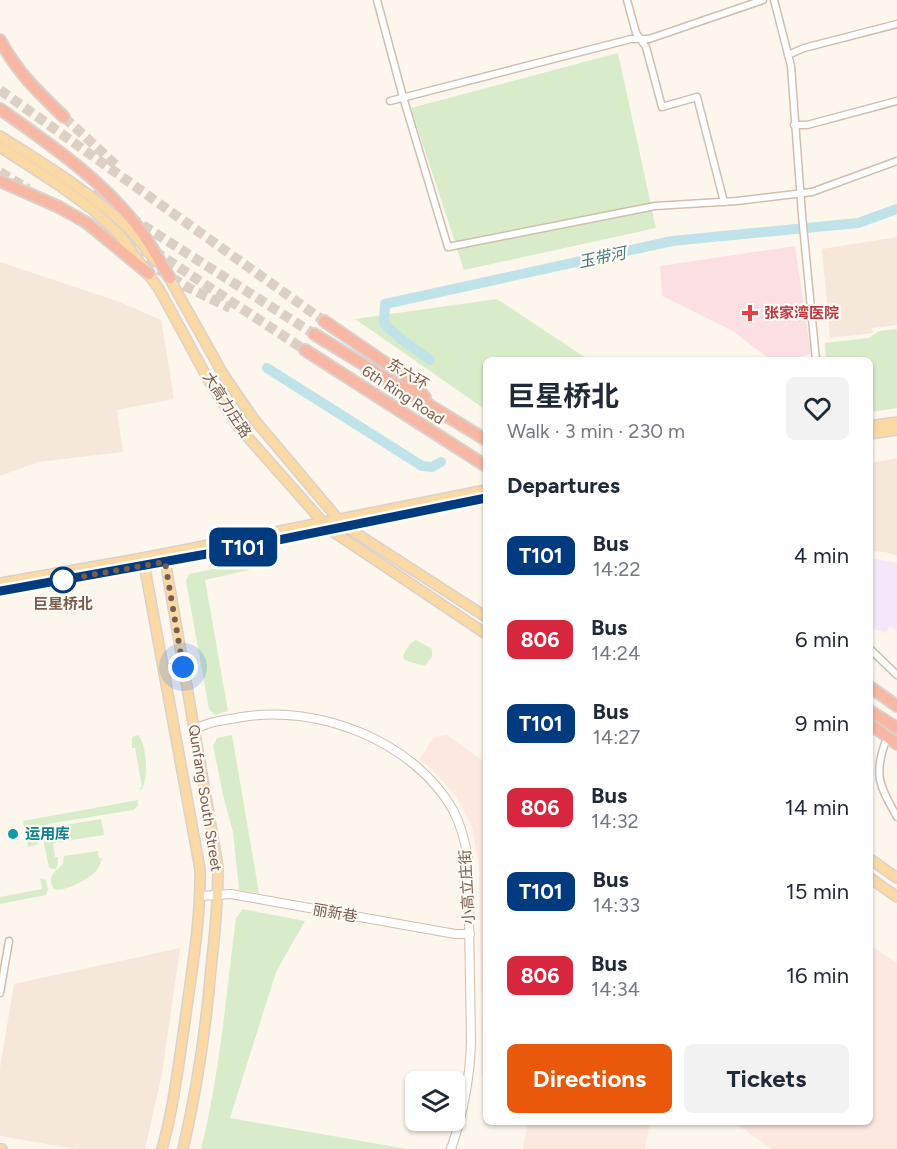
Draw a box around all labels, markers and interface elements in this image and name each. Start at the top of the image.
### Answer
water label: 玉带河 [577,243,630,272]
marker: 张家湾医院 [741,304,759,322]
place label: 张家湾医院 [764,304,839,322]
street label: 东六环 [384,355,432,393]
street label: 6th Ring Road [358,362,448,428]
street label: 大高力庄路 [199,369,255,441]
button: heart [786,377,849,440]
text: 巨星桥北 [507,379,619,413]
text: Walk · 3 min · 230 m [507,419,685,443]
text: Departures [507,472,620,499]
line badge: T101 [201,528,285,566]
text: Bus [593,530,629,557]
text: T101 [221,535,265,560]
text: 4 min [794,542,849,569]
text: T101 [519,543,563,568]
text: 14:22 [593,557,641,581]
marker: 巨星桥北 [50,567,76,593]
place label: 巨星桥北 [33,595,93,613]
text: Bus [591,614,627,641]
text: 6 min [795,626,849,653]
text: 806 [521,627,559,652]
text: 14:24 [591,641,640,665]
your location [168,652,198,682]
text: Bus [593,698,629,725]
text: 9 min [795,710,849,737]
text: T101 [519,711,563,736]
street label: Qunfang South Street [184,723,226,873]
text: 14:27 [593,725,640,749]
text: Bus [591,782,627,809]
text: 14 min [785,794,849,821]
text: 806 [521,795,559,820]
text: 14:32 [591,809,639,833]
place label: 运用库 [25,825,70,843]
marker: 运用库 [6,827,20,841]
street label: 小高立庄街 [456,849,478,925]
text: Bus [593,866,629,893]
text: 15 min [786,878,849,905]
text: T101 [519,879,563,904]
text: 14:33 [593,893,640,917]
street label: 丽新巷 [311,900,359,926]
text: Bus [591,950,627,977]
text: 16 min [786,962,849,989]
text: 806 [521,963,559,988]
text: 14:34 [591,977,640,1001]
button: Directions [507,1044,672,1113]
button: Tickets [684,1044,849,1113]
map controls [405,1071,465,1131]
button: layers [405,1071,465,1131]

